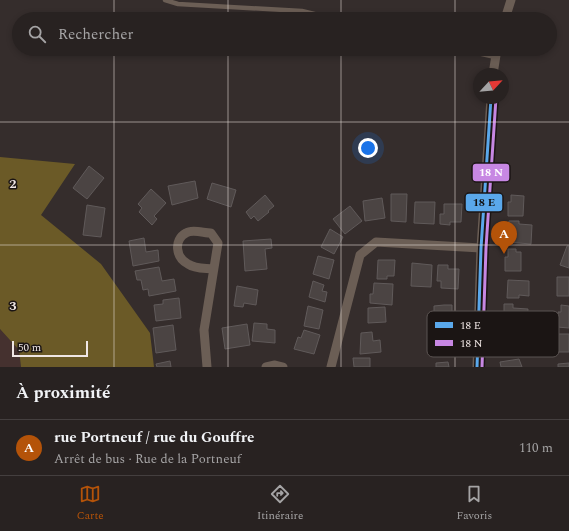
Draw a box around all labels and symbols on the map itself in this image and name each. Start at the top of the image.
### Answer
north arrow [473,68,509,104]
your location [358,138,378,158]
line badge: 18 N [472,163,510,182]
text: 18 N [479,164,503,181]
text: 2 [9,174,17,194]
line badge: 18 E [465,193,503,212]
text: 18 E [473,194,495,211]
pin: A [491,221,517,254]
text: 3 [9,296,17,316]
legend [427,311,559,357]
text: 18 E [460,317,481,334]
text: 18 N [460,335,483,352]
scale bar [12,339,88,358]

